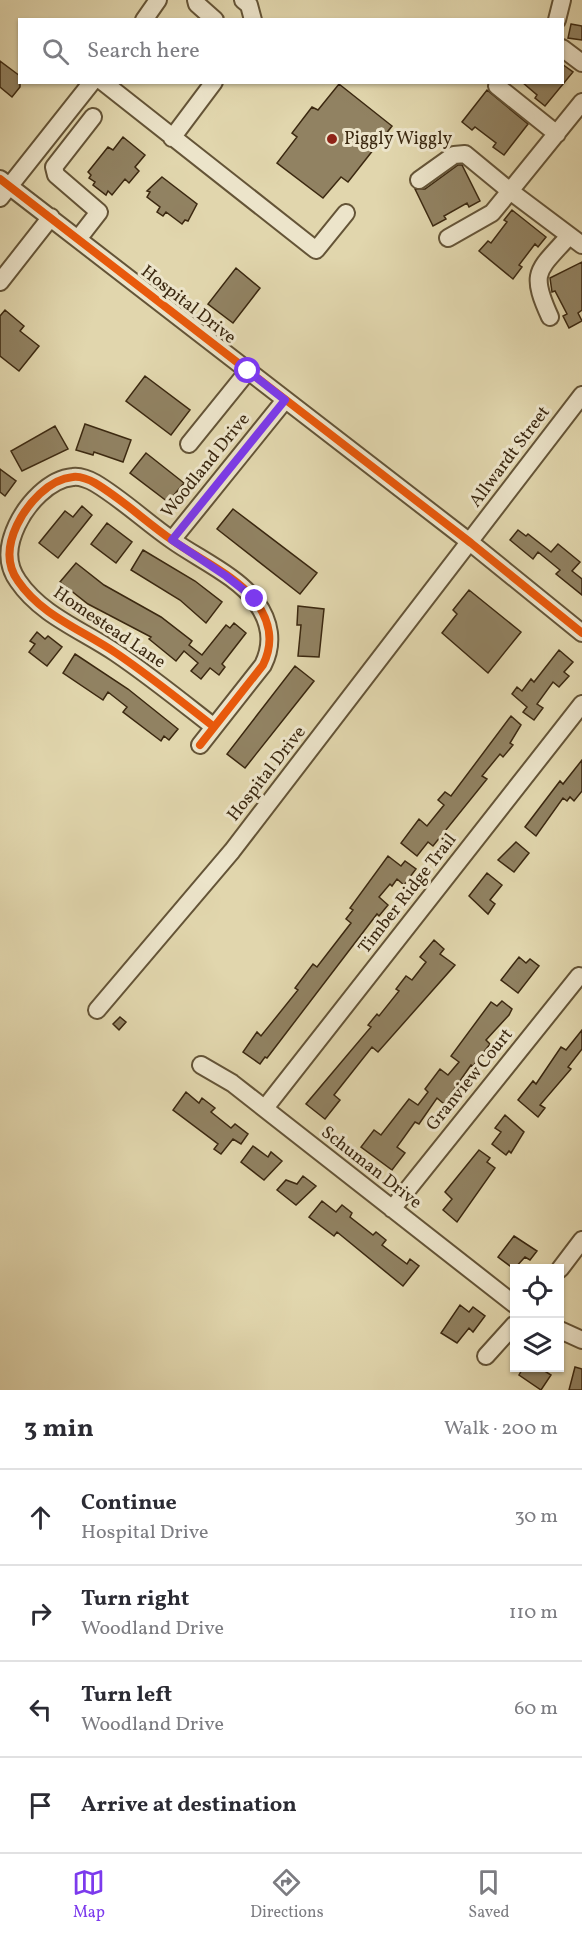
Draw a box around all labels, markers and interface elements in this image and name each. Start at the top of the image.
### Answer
search box [18,18,564,84]
icon: search [39,35,72,68]
text: Search here [87,36,200,67]
place label: Piggly Wiggly [344,127,453,152]
marker: Piggly Wiggly [325,132,339,146]
street label: Hospital Drive [135,260,241,350]
route start [234,357,260,383]
street label: Allwardt Street [464,401,556,513]
street label: Woodland Drive [156,408,256,524]
street label: Homestead Lane [48,581,170,675]
route end [241,585,267,611]
street label: Hospital Drive [222,721,312,827]
street label: Timber Ridge Trail [353,829,463,959]
street label: Granview Court [421,1023,519,1137]
street label: Schuman Drive [315,1121,427,1215]
map controls [510,1264,564,1372]
button: locate [510,1264,564,1318]
button: layers [510,1318,564,1372]
text: 3 min [24,1411,94,1447]
text: Walk · 200 m [444,1415,558,1443]
text: Continue [81,1488,177,1519]
icon: ahead [24,1501,57,1534]
text: 30 m [514,1503,558,1531]
text: Hospital Drive [81,1519,209,1547]
text: Turn right [81,1584,189,1615]
icon: right [24,1597,57,1630]
text: 110 m [509,1599,558,1627]
text: Woodland Drive [81,1615,224,1643]
text: Turn left [81,1680,172,1711]
icon: left [24,1693,57,1726]
text: 60 m [514,1695,558,1723]
text: Woodland Drive [81,1711,224,1739]
icon: arrive [24,1789,57,1822]
text: Arrive at destination [81,1790,297,1821]
tab: Map [72,1866,105,1924]
tab: Directions [250,1866,324,1924]
tab: Saved [468,1866,510,1924]

